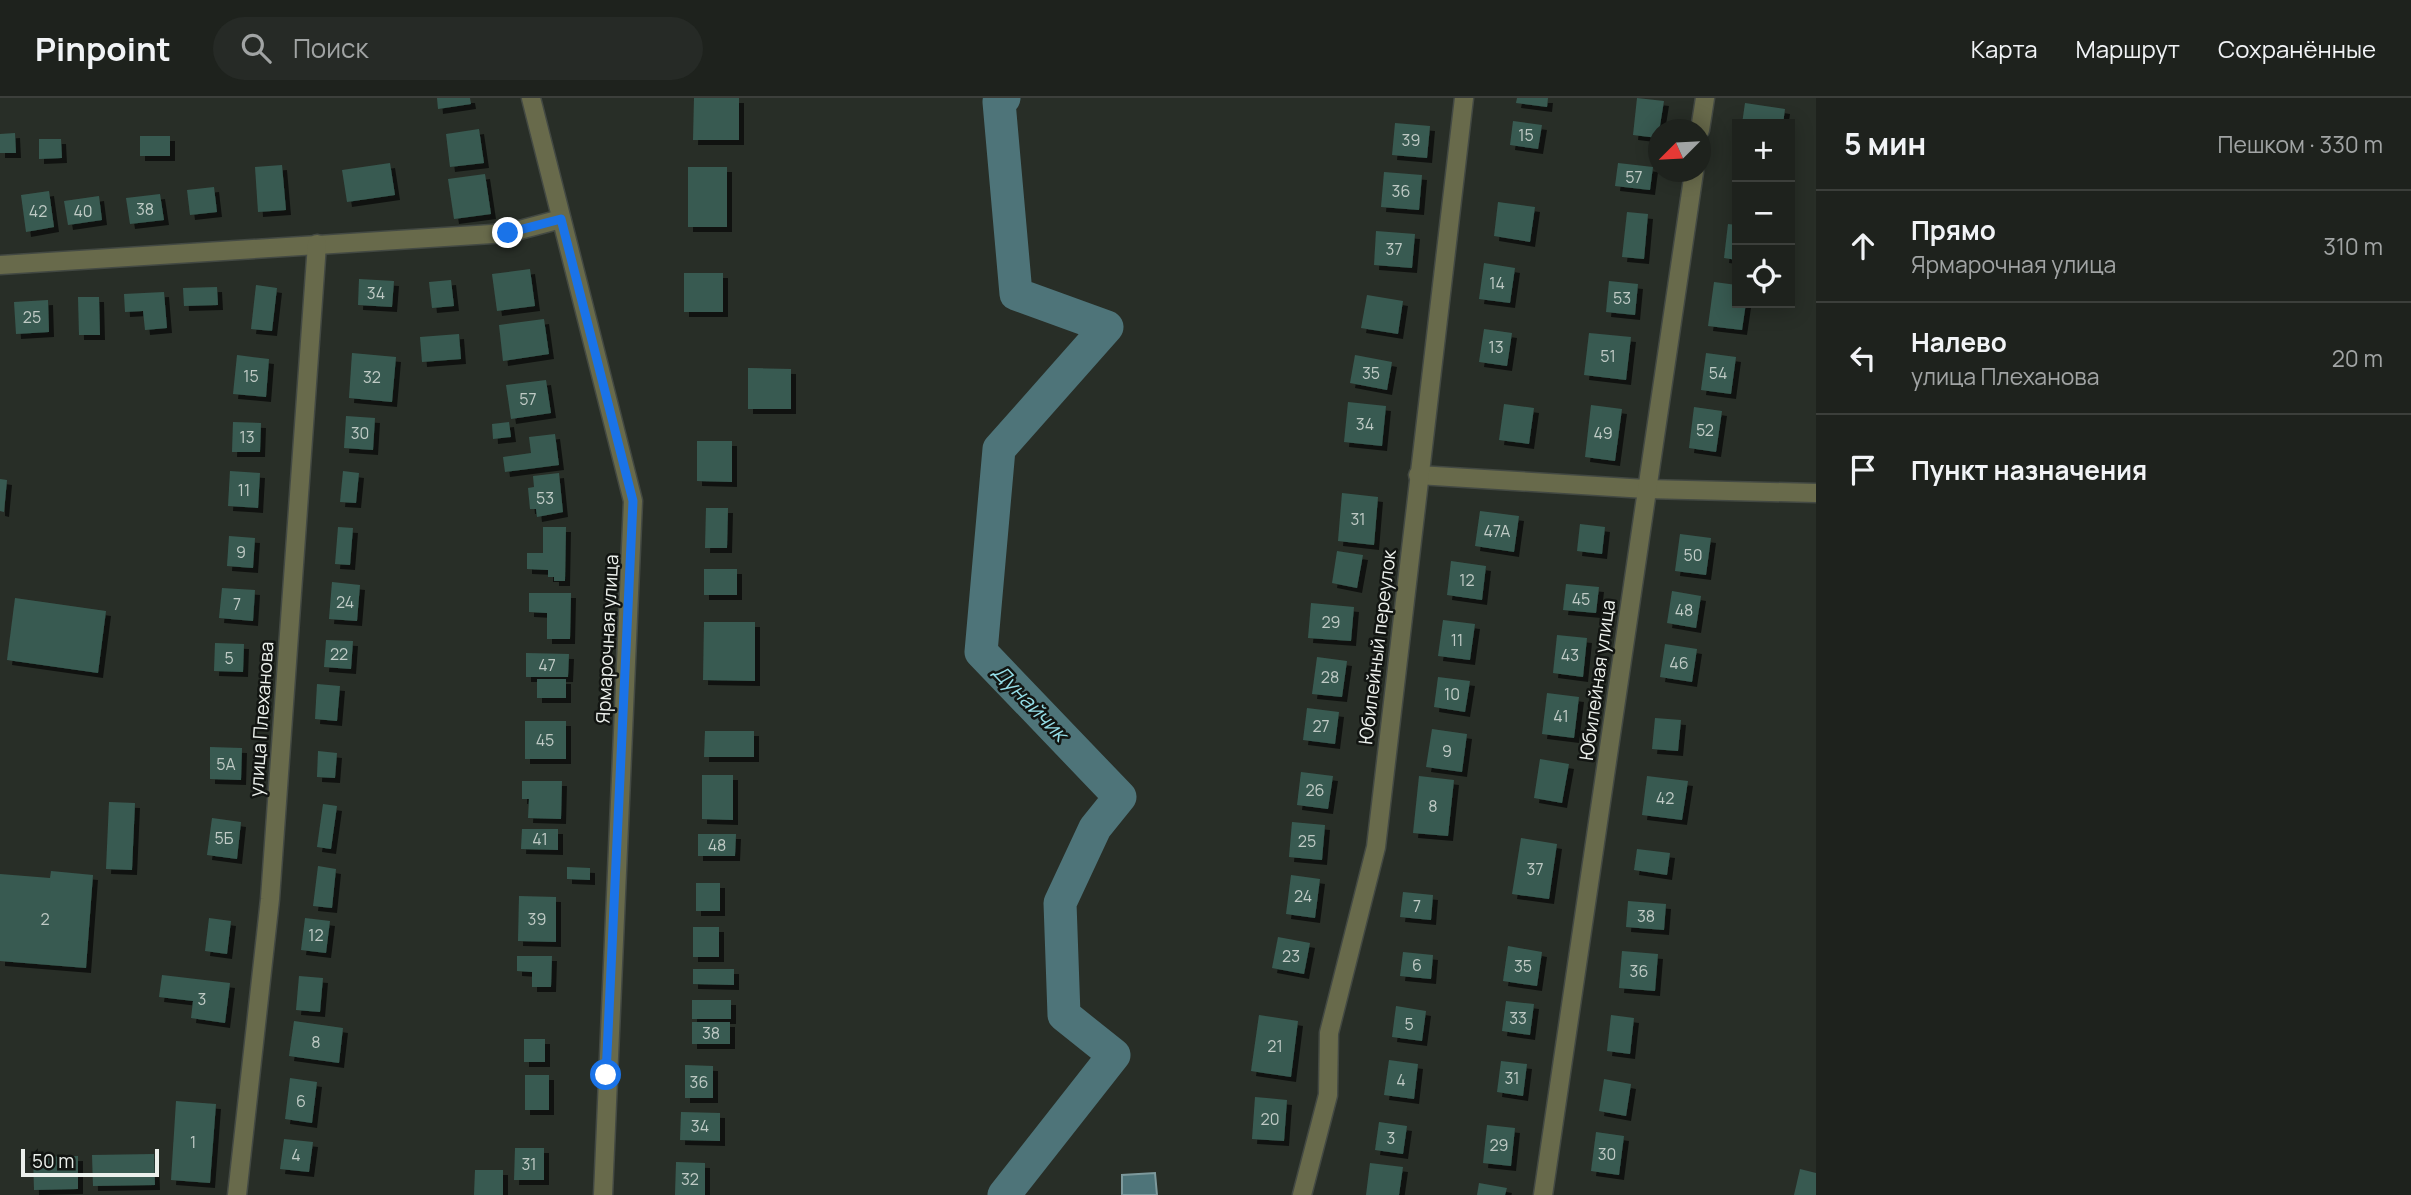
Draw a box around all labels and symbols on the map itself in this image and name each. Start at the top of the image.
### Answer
north arrow [1648,119,1711,182]
house number: 15 [1518,124,1534,146]
house number: 39 [1402,129,1420,151]
house number: 57 [1625,166,1643,188]
house number: 36 [1392,180,1410,202]
house number: 38 [136,198,154,220]
house number: 42 [29,200,47,222]
house number: 40 [73,200,93,222]
route end [492,217,523,248]
house number: 37 [1386,238,1402,260]
house number: 14 [1489,272,1505,294]
house number: 34 [367,282,385,304]
house number: 53 [1613,287,1631,309]
house number: 25 [23,306,41,328]
house number: 13 [1488,336,1504,358]
house number: 51 [1600,345,1616,367]
house number: 35 [1362,362,1380,384]
house number: 54 [1709,362,1727,384]
house number: 15 [243,365,259,387]
house number: 32 [363,366,381,388]
house number: 57 [519,388,537,410]
house number: 34 [1356,413,1374,435]
house number: 52 [1696,419,1714,441]
house number: 30 [351,422,369,444]
house number: 49 [1593,422,1613,444]
house number: 13 [239,426,255,448]
house number: 11 [238,479,250,501]
house number: 53 [536,487,554,509]
house number: 31 [1350,508,1366,530]
house number: 47А [1484,520,1510,542]
house number: 9 [236,541,246,563]
house number: 50 [1684,544,1703,566]
street label: Юбилейный переулок [1352,548,1402,746]
street label: Ярмарочная улица [590,554,624,724]
house number: 12 [1459,569,1475,591]
house number: 45 [1572,588,1590,610]
house number: 24 [336,591,354,613]
house number: 7 [233,593,241,615]
street label: Юбилейная улица [1573,598,1621,762]
house number: 48 [1675,599,1693,621]
house number: 29 [1321,611,1341,633]
house number: 11 [1451,629,1463,651]
street label: улица Плеханова [243,640,279,798]
house number: 22 [330,643,348,665]
house number: 43 [1561,644,1579,666]
house number: 5 [224,647,234,669]
house number: 46 [1669,652,1689,674]
house number: 47 [538,654,556,676]
water label: Дунайчик [987,658,1076,749]
house number: 28 [1321,666,1339,688]
house number: 10 [1444,683,1460,705]
house number: 41 [1553,705,1569,727]
house number: 27 [1312,715,1330,737]
house number: 45 [536,729,554,751]
house number: 9 [1442,740,1452,762]
house number: 5А [216,753,236,775]
house number: 26 [1305,779,1325,801]
house number: 42 [1656,787,1674,809]
house number: 8 [1428,795,1438,817]
house number: 5Б [215,827,234,849]
house number: 41 [532,828,548,850]
house number: 25 [1298,830,1316,852]
house number: 48 [708,834,726,856]
house number: 37 [1527,858,1543,880]
house number: 24 [1294,885,1312,907]
house number: 7 [1413,895,1421,917]
house number: 38 [1637,905,1655,927]
house number: 2 [40,908,50,930]
house number: 39 [528,908,546,930]
house number: 12 [308,924,324,946]
house number: 23 [1282,945,1300,967]
house number: 6 [1412,954,1422,976]
house number: 35 [1514,955,1532,977]
house number: 36 [1630,960,1648,982]
house number: 3 [198,988,206,1010]
house number: 33 [1509,1007,1527,1029]
house number: 5 [1404,1013,1414,1035]
house number: 38 [702,1022,720,1044]
house number: 8 [311,1031,321,1053]
house number: 21 [1267,1035,1283,1057]
route start [590,1059,621,1090]
house number: 31 [1504,1067,1520,1089]
house number: 4 [1396,1069,1406,1091]
house number: 36 [690,1071,708,1093]
house number: 6 [296,1090,306,1112]
house number: 20 [1261,1108,1279,1130]
house number: 34 [691,1115,709,1137]
house number: 3 [1387,1127,1395,1149]
house number: 1 [190,1131,196,1153]
house number: 29 [1489,1134,1509,1156]
house number: 30 [1598,1143,1616,1165]
house number: 4 [291,1144,301,1166]
scale bar [21,1146,159,1178]
house number: 31 [521,1153,537,1175]
house number: 32 [681,1168,699,1190]

